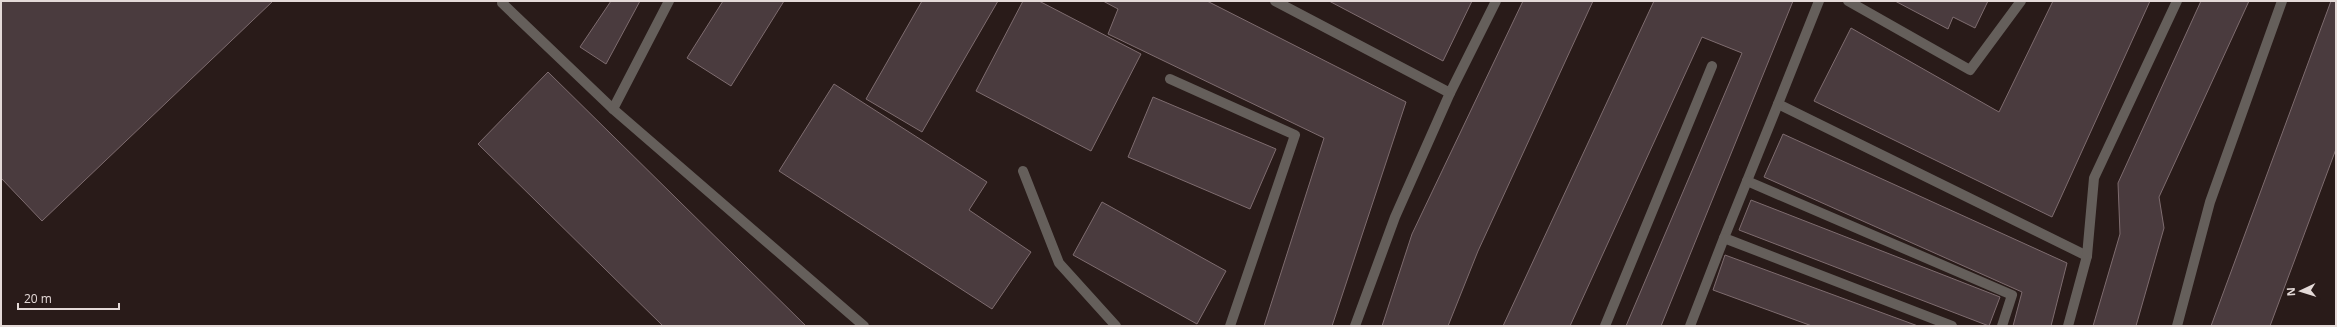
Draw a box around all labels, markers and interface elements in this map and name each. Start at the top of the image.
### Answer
north arrow [2281,271,2321,311]
scale bar [18,285,119,311]
text: N [2283,287,2298,297]
text: 20 m [24,290,52,307]

